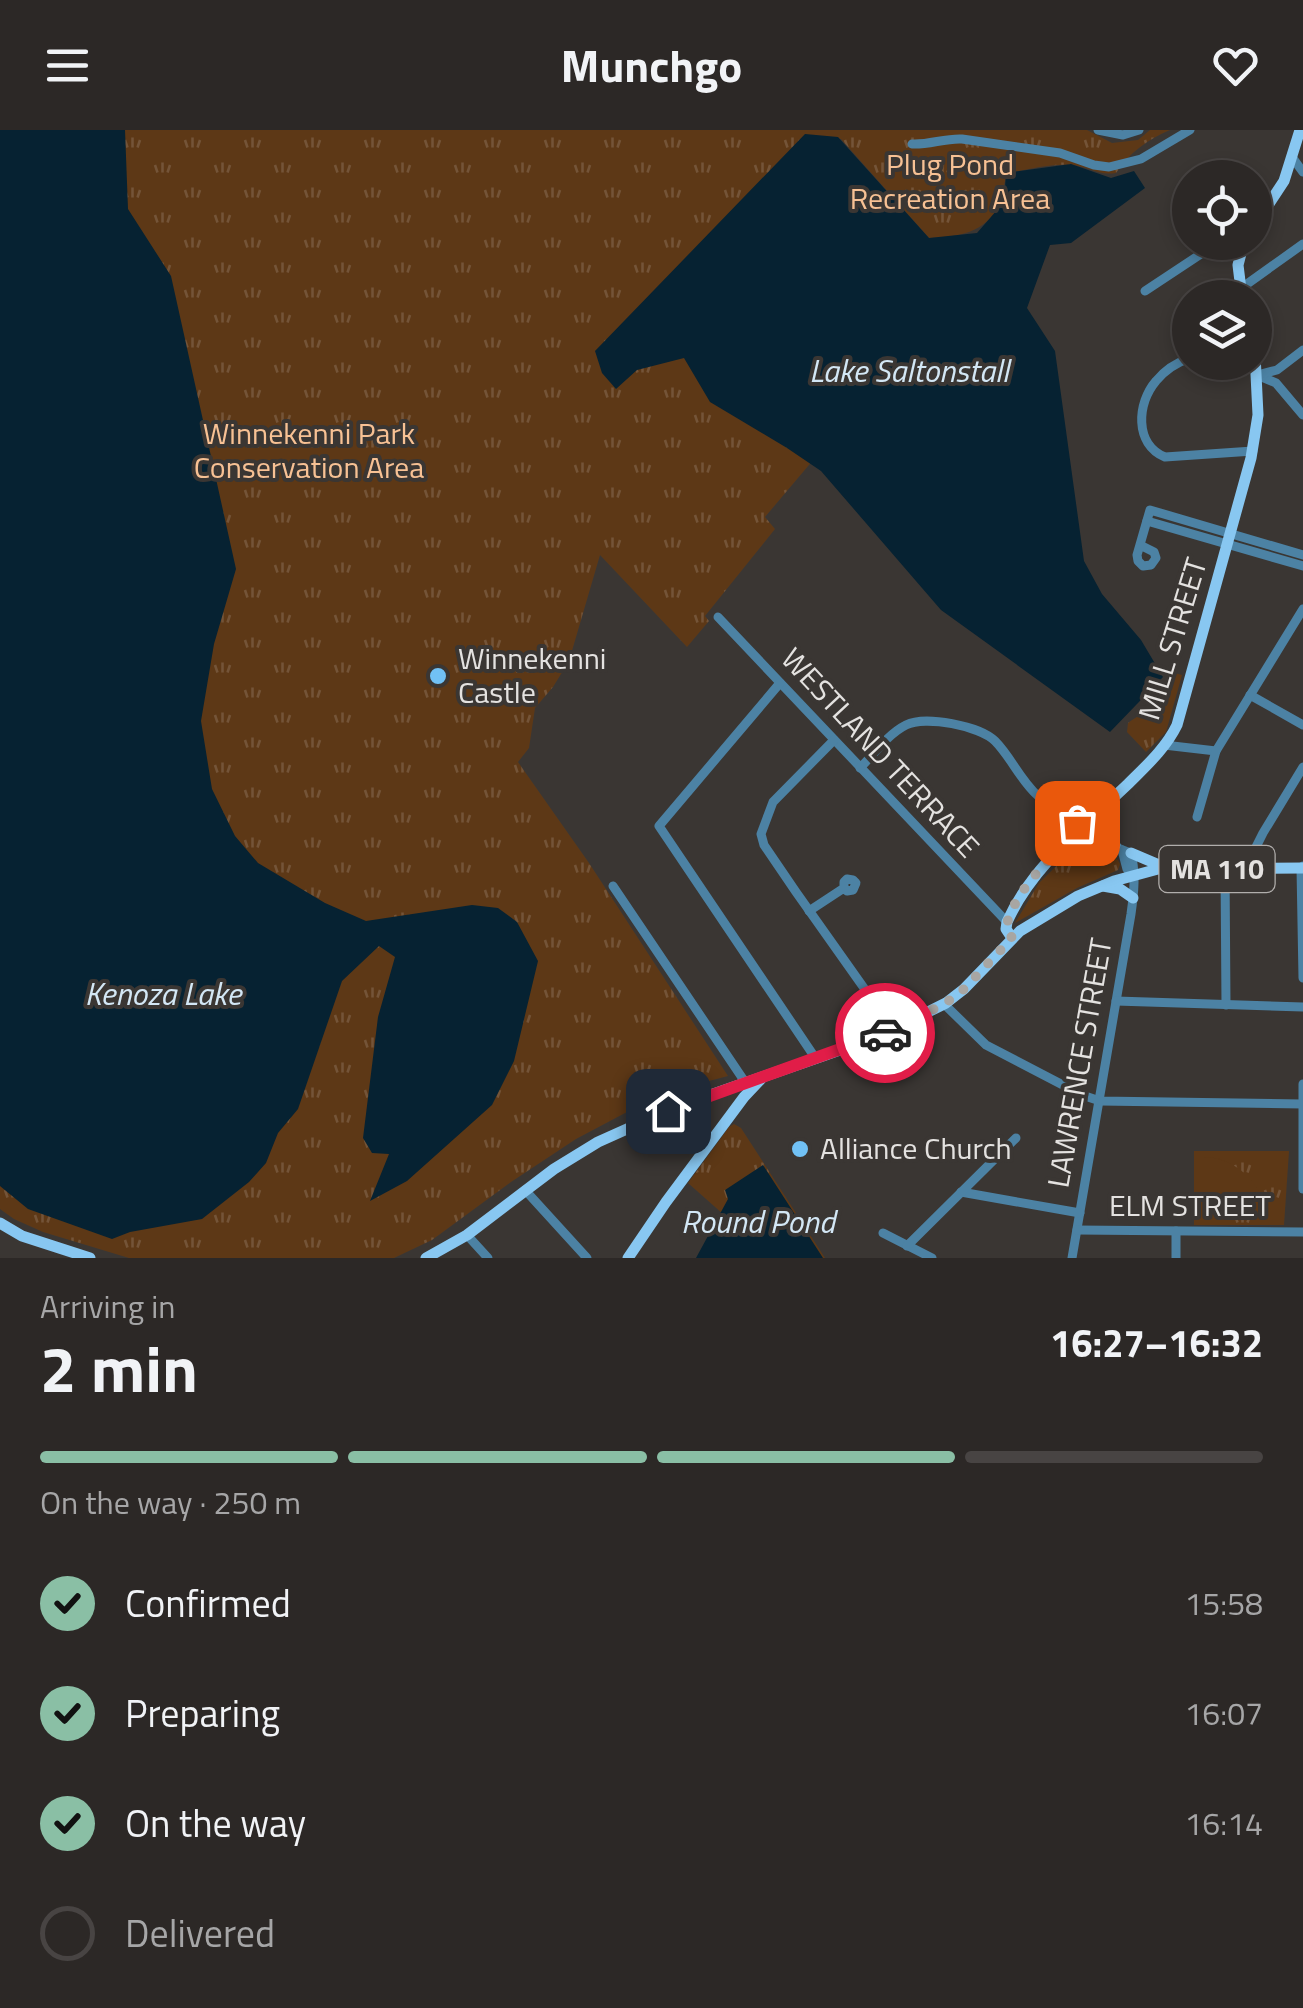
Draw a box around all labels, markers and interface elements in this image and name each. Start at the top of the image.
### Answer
text: Munchgo [561,31,742,99]
icon: menu [40,38,95,93]
icon: heart [1208,38,1263,93]
park label: Plug Pond Recreation Area [850,141,1050,221]
map controls [1172,160,1272,380]
button: locate [1172,160,1272,260]
button: layers [1172,280,1272,380]
water label: Lake Saltonstall [809,346,1012,394]
park label: Winnekenni Park Conservation Area [194,410,424,490]
street label: MILL STREET [1126,552,1219,725]
place label: Winnekenni Castle [458,635,606,715]
street label: WESTLAND TERRACE [771,637,991,868]
marker: Winnekenni Castle [427,665,449,687]
pin [1035,781,1120,866]
icon: bag [1050,796,1105,851]
road number: MA 110 [1160,846,1274,892]
street label: LAWRENCE STREET [1034,934,1124,1191]
water label: Kenoza Lake [85,969,244,1017]
courier [835,983,935,1083]
icon: car [858,1006,913,1061]
pin [626,1069,711,1154]
icon: home [641,1084,696,1139]
place label: Alliance Church [820,1125,1012,1171]
marker: Alliance Church [789,1138,811,1160]
street label: ELM STREET [1109,1182,1271,1228]
water label: Round Pond [681,1197,839,1245]
text: Arriving in [40,1282,176,1330]
text: 16:27–16:32 [1050,1314,1263,1372]
text: 2 min [40,1318,198,1417]
text: On the way · 250 m [40,1478,301,1526]
text: Confirmed [125,1574,291,1632]
icon: check [40,1576,95,1631]
text: 15:58 [1184,1579,1263,1627]
text: Preparing [125,1684,280,1742]
icon: check [40,1686,95,1741]
text: 16:07 [1184,1689,1263,1737]
text: On the way [125,1794,306,1852]
icon: check [40,1796,95,1851]
text: 16:14 [1184,1799,1263,1847]
text: Delivered [125,1904,275,1962]

